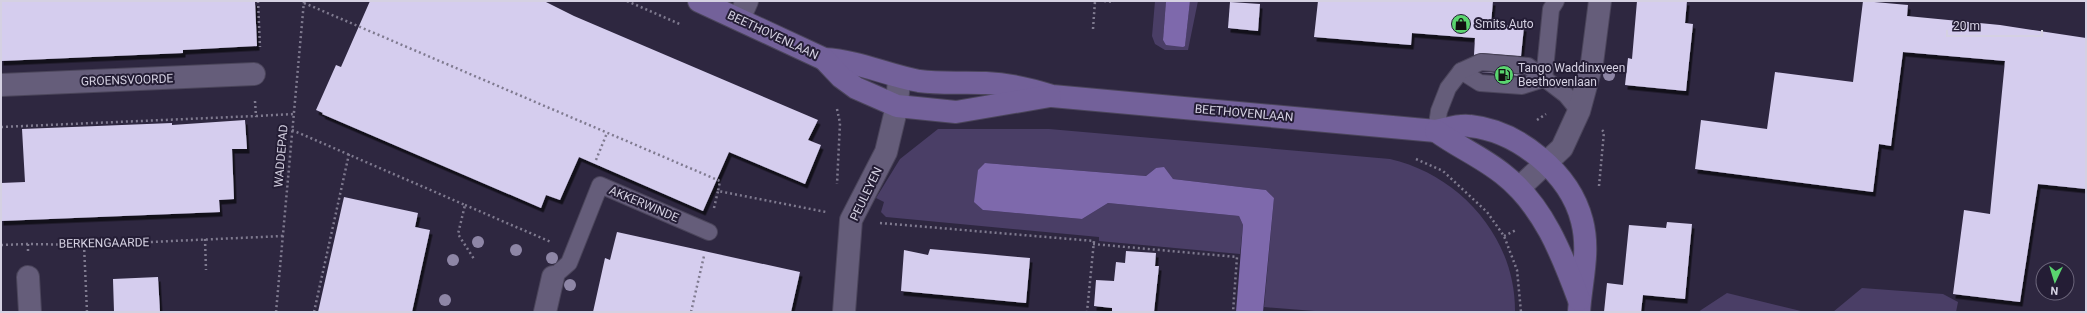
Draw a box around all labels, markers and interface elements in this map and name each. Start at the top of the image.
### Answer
street label: BEETHOVENLAAN [725,8,821,62]
scale bar [1947,12,2042,38]
shop icon: Smits Auto [1450,13,1472,35]
place label: Smits Auto [1475,17,1534,31]
text: 20 m [1953,19,1980,33]
place label: Tango Waddinxveen Beethovenlaan [1518,61,1625,89]
fuel station icon: Tango Waddinxveen Beethovenlaan [1493,64,1515,86]
street label: GROENSVOORDE [81,71,174,89]
street label: BEETHOVENLAAN [1194,102,1294,124]
street label: WADDEPAD [271,124,291,188]
street label: PEULEYEN [847,165,885,223]
street label: AKKERWINDE [607,183,681,225]
street label: BERKENGAARDE [59,235,150,251]
north arrow [2035,261,2075,301]
text: N [2050,284,2059,297]

